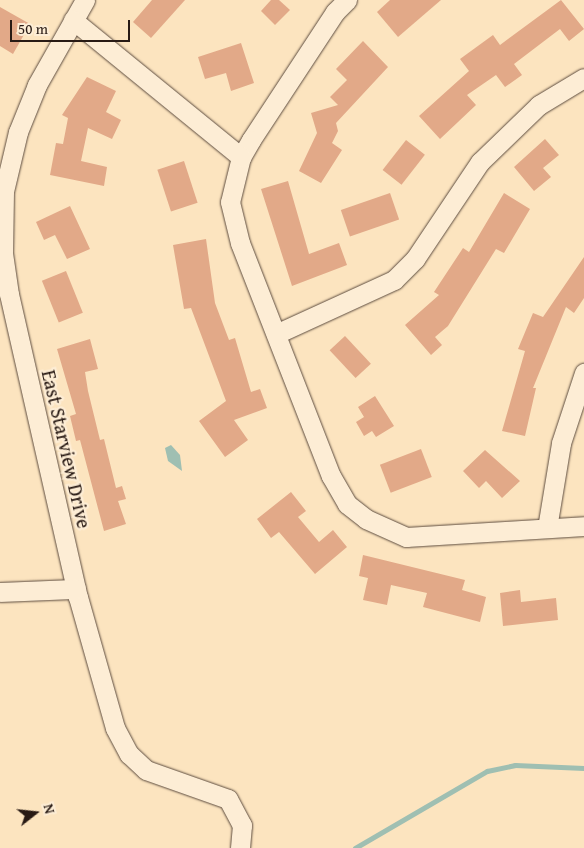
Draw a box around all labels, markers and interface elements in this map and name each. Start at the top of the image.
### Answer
scale bar [12,10,132,42]
text: 50 m [18,18,48,39]
street label: East Starview Drive [37,367,97,531]
north arrow [10,788,60,838]
text: N [39,802,60,816]

